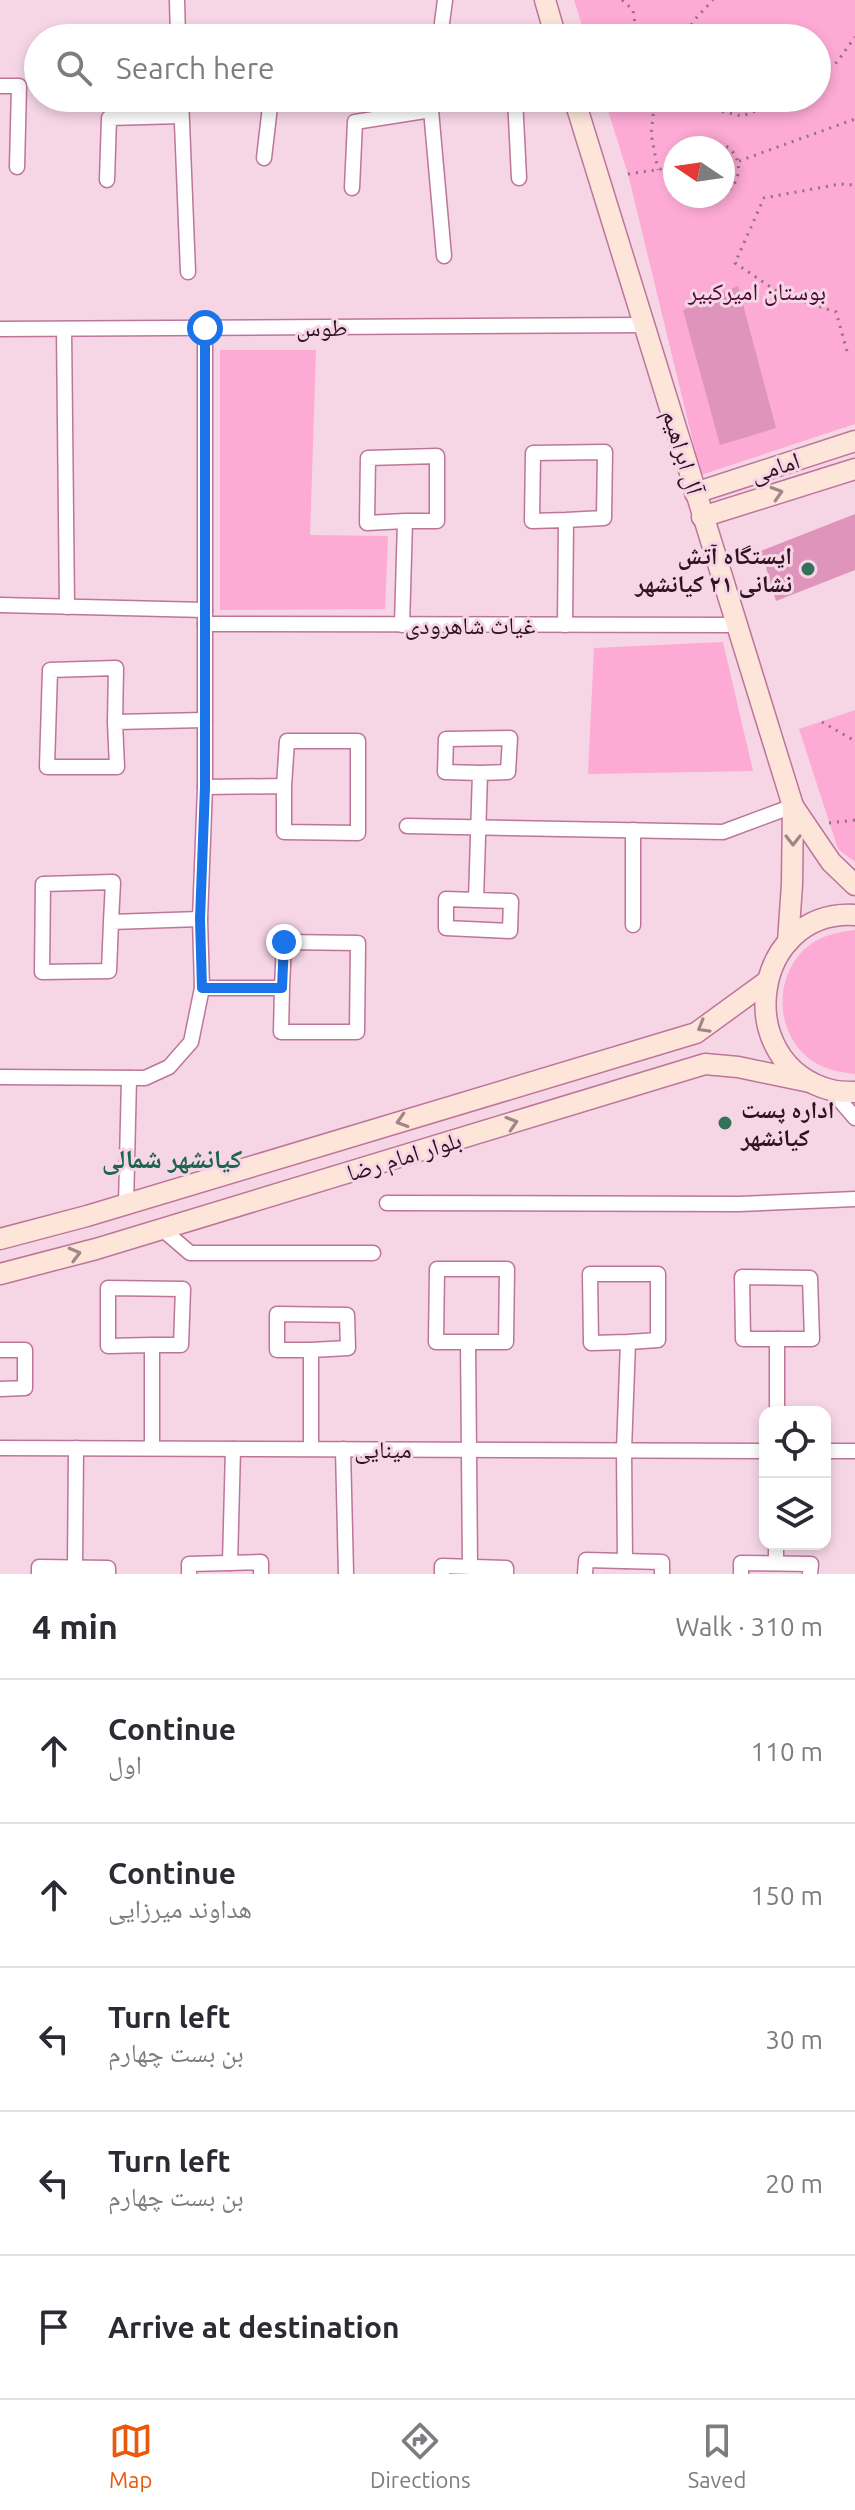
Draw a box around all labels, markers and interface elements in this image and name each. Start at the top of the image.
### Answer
search box [24,24,831,112]
icon: search [52,46,96,90]
text: Search here [116,51,275,85]
north arrow [663,136,735,208]
park label: بوستان امیرکبیر [687,278,826,306]
route start [187,310,223,346]
street label: طوس [296,314,348,342]
street label: آل ابراهیم [655,407,709,499]
street label: امامی [747,446,803,489]
one-way arrow [769,487,783,503]
place label: ایستگاه آتش نشانی ۲۱ کیانشهر [634,542,792,598]
marker: ایستگاه آتش نشانی ۲۱ کیانشهر [799,560,817,578]
street label: غیاث شاهرودی [405,612,535,640]
one-way arrow [784,834,801,847]
route end [266,924,302,960]
one-way arrow [697,1017,712,1033]
place label: اداره پست کیانشهر [740,1096,835,1151]
one-way arrow [395,1112,409,1128]
marker: اداره پست کیانشهر [716,1114,734,1132]
one-way arrow [505,1116,519,1132]
street label: بلوار امام رضا [343,1126,465,1189]
district label: کیانشهر شمالی [102,1144,243,1175]
one-way arrow [68,1246,82,1263]
map controls [759,1406,831,1550]
button: locate [759,1406,831,1478]
street label: مینایی [354,1436,412,1464]
button: layers [759,1478,831,1550]
text: 4 min [32,1607,118,1645]
text: Walk · 310 m [675,1612,823,1641]
text: Continue [108,1712,236,1746]
icon: ahead [32,1729,76,1773]
text: 110 m [751,1737,823,1766]
text: اول [108,1750,142,1779]
text: Continue [108,1856,236,1890]
icon: ahead [32,1873,76,1917]
text: 150 m [751,1881,823,1910]
text: هداوند میرزایی [108,1894,252,1923]
text: Turn left [108,2000,230,2034]
icon: left [32,2017,76,2061]
text: 30 m [765,2025,823,2054]
text: بن بست چهارم [108,2038,244,2067]
text: Turn left [108,2144,230,2178]
icon: left [32,2161,76,2205]
text: 20 m [765,2169,823,2198]
text: بن بست چهارم [108,2182,244,2211]
icon: arrive [32,2305,76,2349]
text: Arrive at destination [108,2310,400,2344]
tab: Map [109,2419,153,2492]
tab: Directions [370,2419,470,2492]
tab: Saved [688,2419,746,2492]

